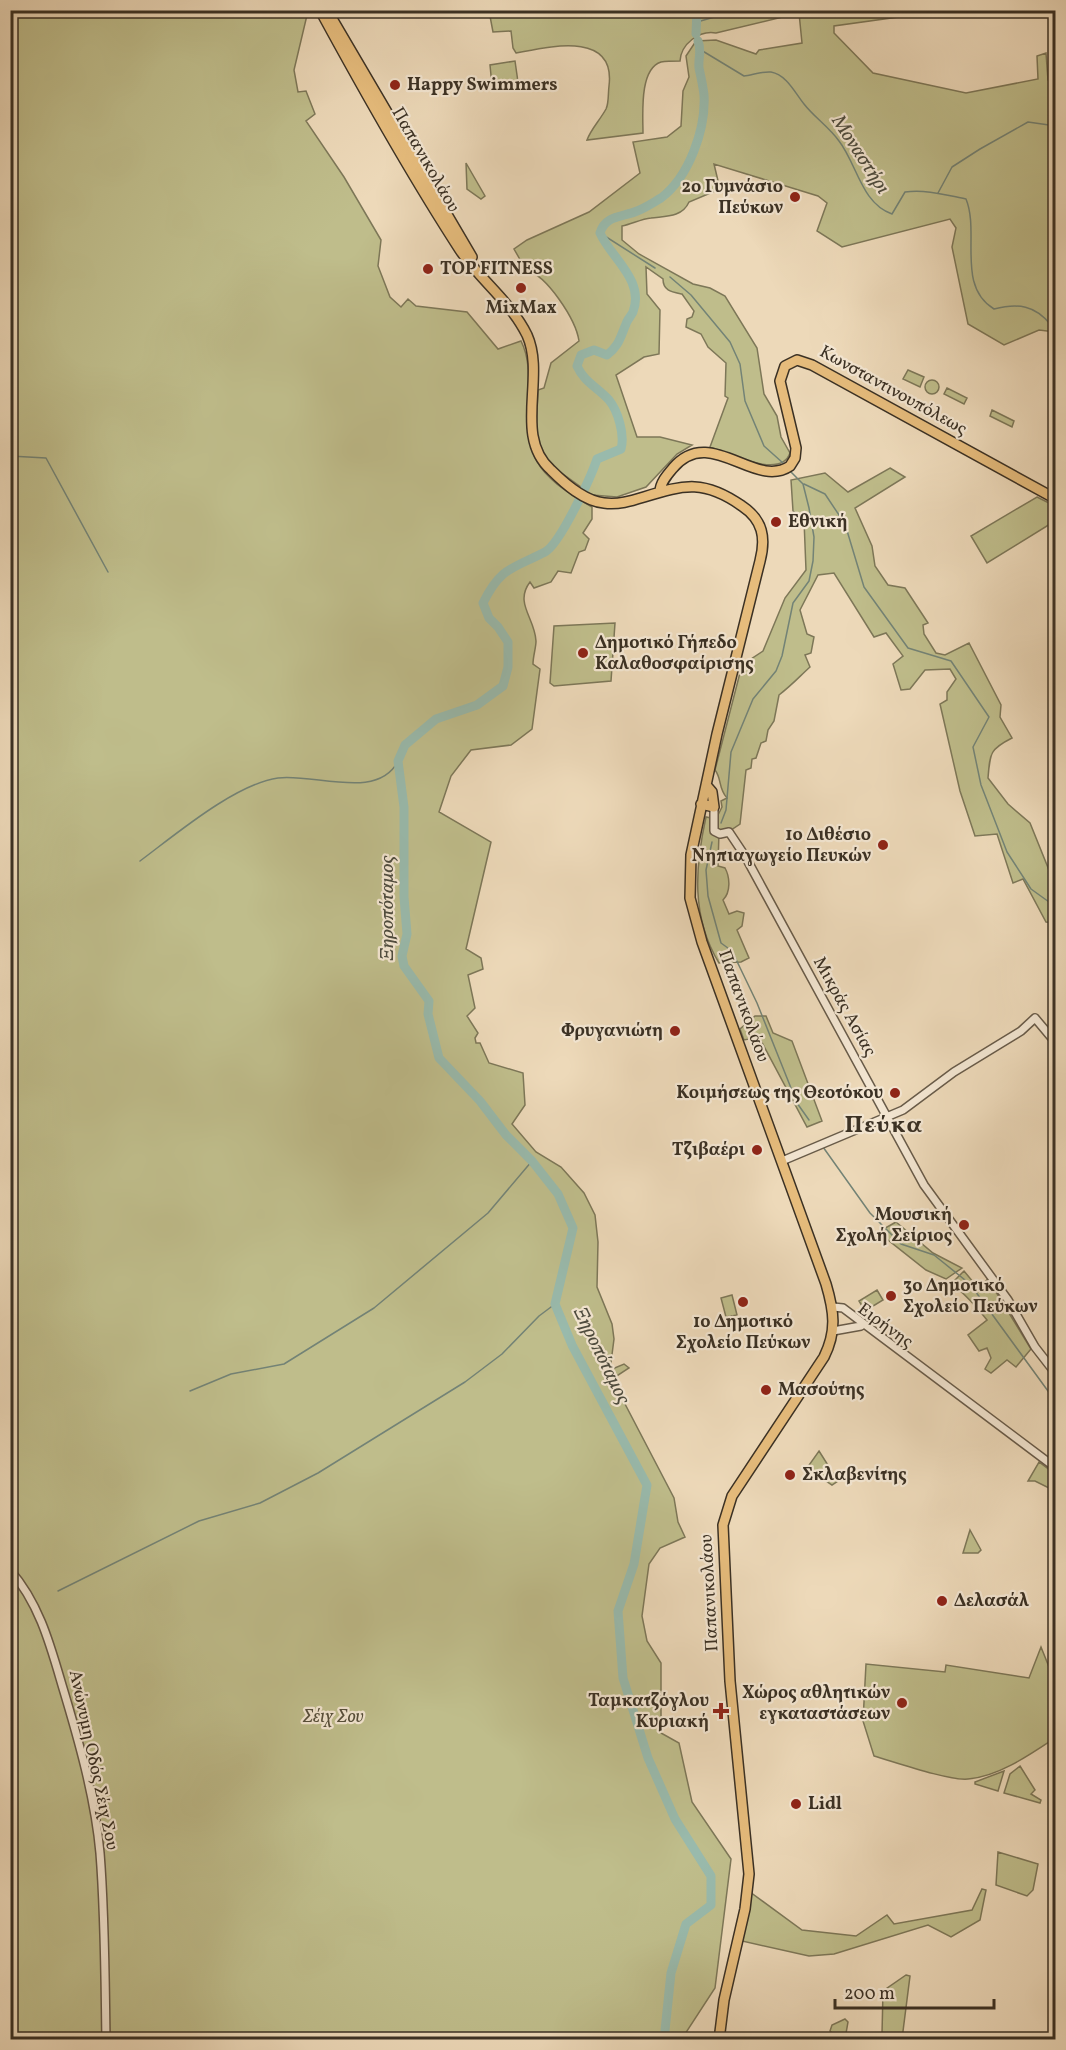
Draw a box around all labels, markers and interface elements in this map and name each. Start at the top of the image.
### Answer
place label: Happy Swimmers [407,73,558,98]
marker: Happy Swimmers [388,78,402,92]
street label: Παπανικολάου [385,103,465,217]
water label: Μοναστήρι [823,109,896,200]
place label: 2ο Γυμνάσιο Πεύκων [682,175,783,221]
marker: 2ο Γυμνάσιο Πεύκων [788,190,802,204]
place label: TOP FITNESS [440,257,553,282]
marker: TOP FITNESS [421,262,435,276]
marker: MixMax [514,281,528,295]
place label: MixMax [485,296,557,321]
street label: Κωνσταντινουπόλεως [815,340,971,442]
place label: Εθνική [788,510,848,535]
marker: Εθνική [769,515,783,529]
place label: Δημοτικό Γήπεδο Καλαθοσφαίρισης [595,631,754,677]
marker: Δημοτικό Γήπεδο Καλαθοσφαίρισης [576,646,590,660]
place label: 1ο Διθέσιο Νηπιαγωγείο Πευκών [692,823,871,869]
marker: 1ο Διθέσιο Νηπιαγωγείο Πευκών [876,838,890,852]
water label: Ξηροπόταμος [374,856,402,960]
street label: Παπανικολάου [711,946,775,1066]
street label: Μικράς Ασίας [806,953,882,1061]
place label: Φρυγανιώτη [561,1019,663,1044]
marker: Φρυγανιώτη [668,1024,682,1038]
place label: Κοιμήσεως της Θεοτόκου [676,1081,883,1106]
marker: Κοιμήσεως της Θεοτόκου [888,1086,902,1100]
district label: Πεύκα [844,1109,924,1143]
place label: Τζιβαέρι [672,1138,746,1163]
marker: Τζιβαέρι [750,1143,764,1157]
place label: Μουσική Σχολή Σείριος [836,1203,952,1249]
marker: Μουσική Σχολή Σείριος [957,1218,971,1232]
place label: 3ο Δημοτικό Σχολείο Πεύκων [903,1274,1038,1320]
marker: 3ο Δημοτικό Σχολείο Πεύκων [884,1289,898,1303]
marker: 1ο Δημοτικό Σχολείο Πεύκων [736,1295,750,1309]
street label: Ειρήνης [852,1297,918,1355]
water label: Ξηροπόταμος [565,1303,637,1409]
place label: 1ο Δημοτικό Σχολείο Πεύκων [676,1310,810,1356]
place label: Μασούτης [778,1378,864,1403]
marker: Μασούτης [759,1383,773,1397]
place label: Σκλαβενίτης [802,1463,907,1488]
marker: Σκλαβενίτης [783,1468,797,1482]
street label: Παπανικολάου [694,1534,726,1652]
place label: Δελασάλ [954,1589,1030,1614]
marker: Δελασάλ [935,1594,949,1608]
street label: Ανώνυμη Οδός Σέιχ Σου [62,1668,124,1852]
place label: Χώρος αθλητικών εγκαταστάσεων [742,1681,890,1727]
place label: Ταμκατζόγλου Κυριακή [588,1689,709,1735]
marker: Χώρος αθλητικών εγκαταστάσεων [895,1696,909,1710]
marker: Ταμκατζόγλου Κυριακή [714,1704,728,1718]
park label: Σέιχ Σου [303,1705,364,1730]
place label: Lidl [808,1792,842,1817]
marker: Lidl [789,1797,803,1811]
scale bar [835,1972,994,2010]
text: 200 m [844,1982,895,2007]

